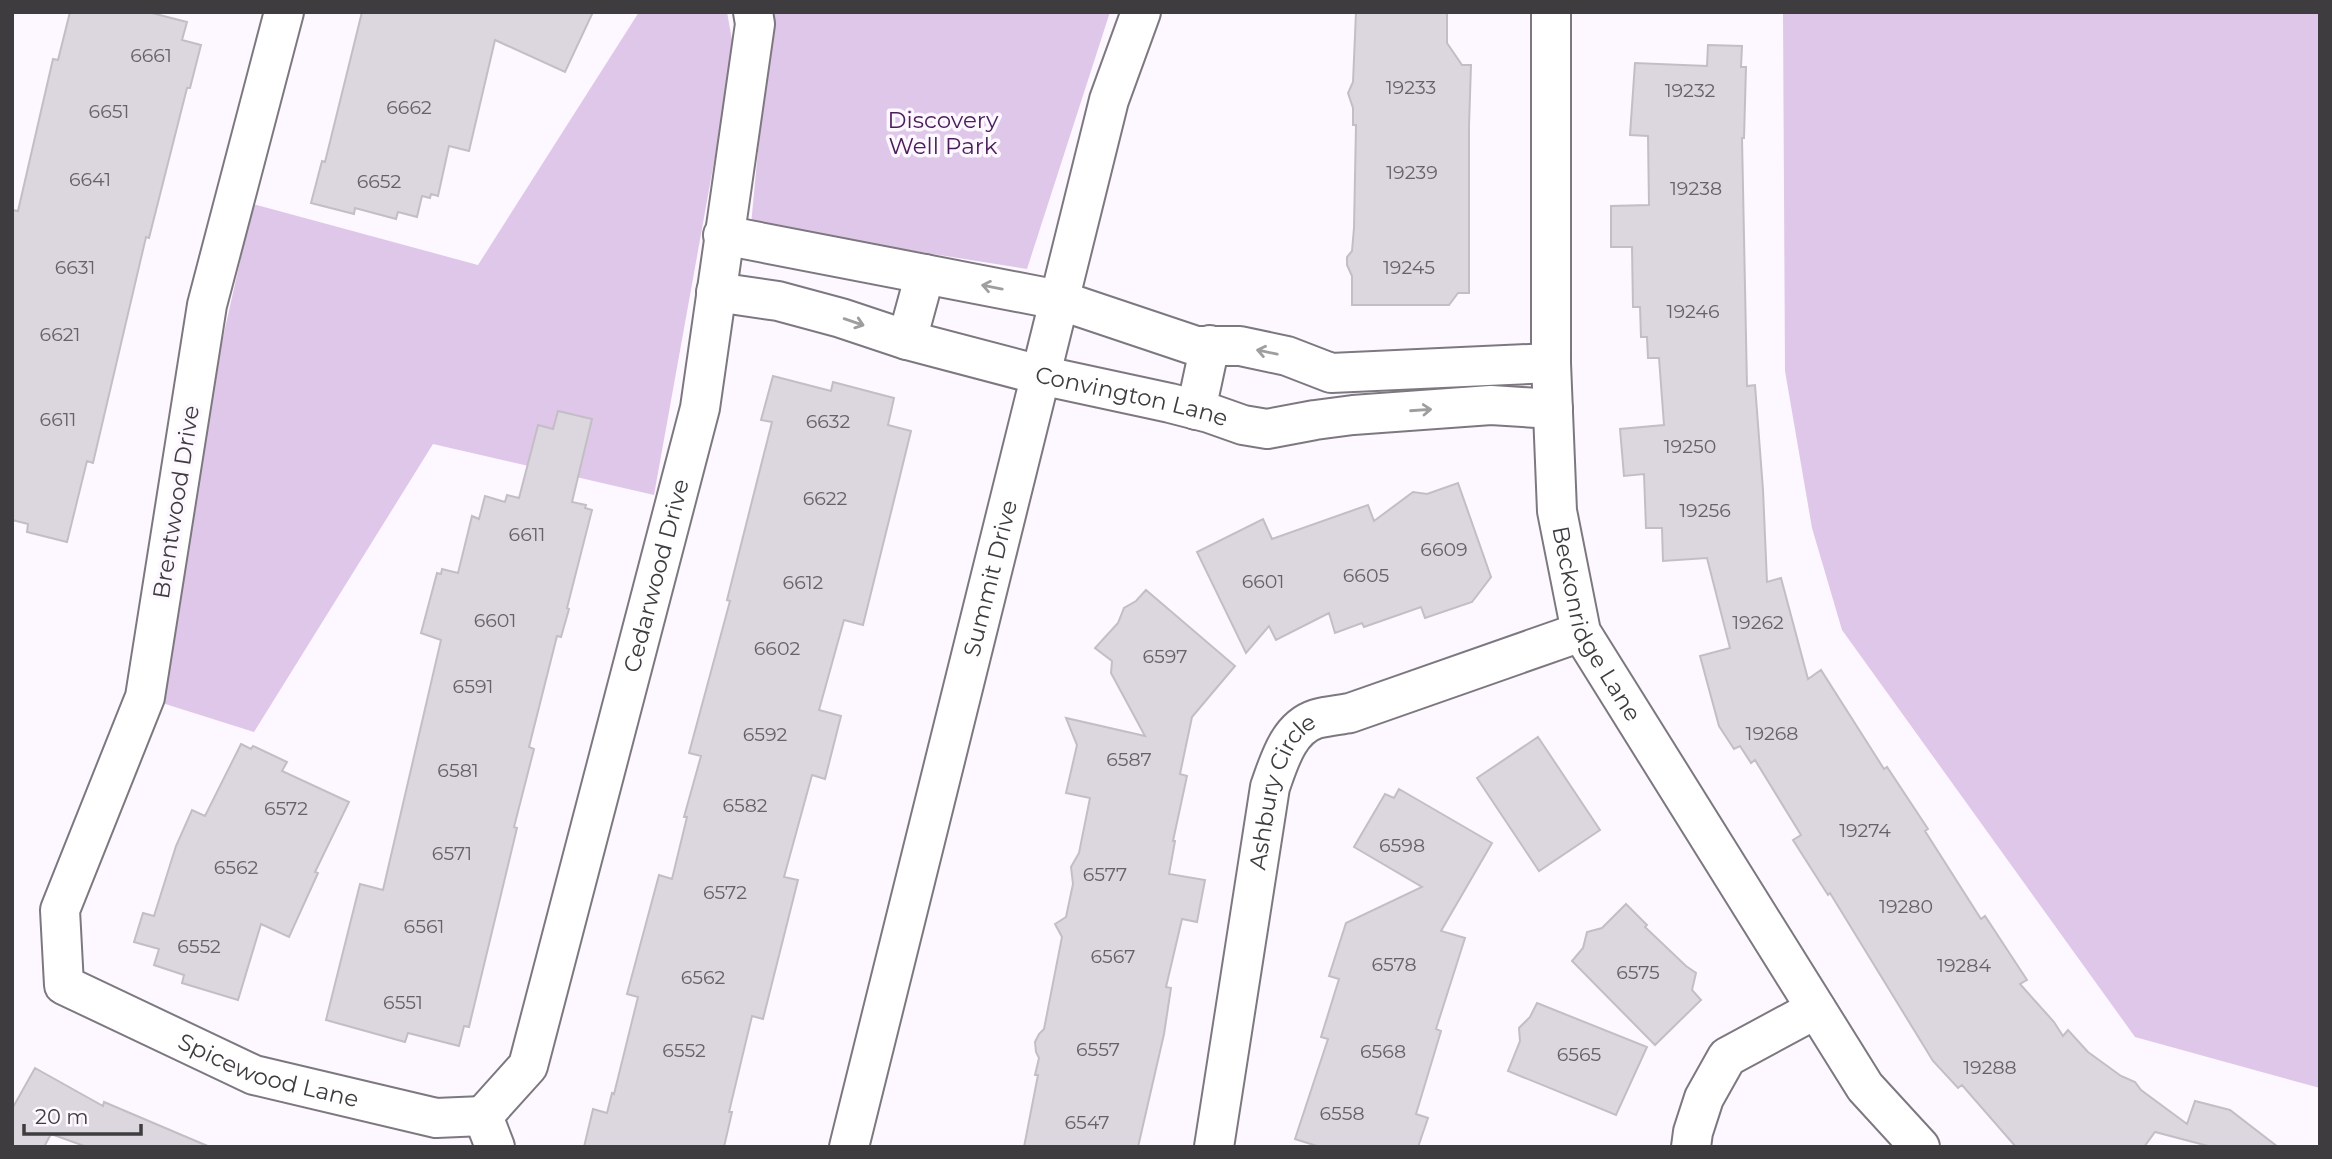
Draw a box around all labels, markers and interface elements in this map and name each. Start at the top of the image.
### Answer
house number: 6661 [130,44,172,67]
house number: 19233 [1386,76,1436,99]
house number: 19232 [1665,79,1716,102]
house number: 6662 [386,96,432,119]
house number: 6651 [89,100,129,123]
park label: Discovery Well Park [888,106,999,160]
house number: 19239 [1386,161,1438,184]
house number: 6641 [69,168,111,191]
house number: 6652 [357,170,402,193]
house number: 19238 [1670,177,1722,200]
house number: 6631 [55,256,95,279]
house number: 19245 [1383,256,1435,279]
one-way arrow [981,280,1004,293]
house number: 19246 [1667,300,1719,323]
one-way arrow [843,316,865,329]
house number: 6621 [40,323,80,346]
one-way arrow [1256,345,1279,358]
street label: Convington Lane [1033,360,1232,433]
street label: Brentwood Drive [147,403,205,601]
one-way arrow [1410,403,1432,416]
house number: 6611 [40,408,76,431]
house number: 6632 [806,410,850,433]
house number: 19250 [1664,435,1716,458]
street label: Cedarwood Drive [617,476,695,676]
house number: 6622 [803,487,848,510]
street label: Summit Drive [957,497,1023,659]
house number: 19256 [1679,499,1731,522]
house number: 6611 [509,523,545,546]
street label: Beckonridge Lane [1546,524,1647,727]
house number: 6609 [1420,538,1468,561]
house number: 6605 [1343,564,1389,587]
house number: 6601 [1242,570,1284,593]
house number: 6612 [783,571,824,594]
house number: 6601 [474,609,516,632]
house number: 19262 [1732,611,1784,634]
house number: 6602 [754,637,800,660]
house number: 6597 [1143,645,1187,668]
house number: 6591 [453,675,493,698]
street label: Ashbury Circle [1243,707,1320,872]
house number: 19268 [1746,722,1798,745]
house number: 6592 [743,723,788,746]
house number: 6587 [1106,748,1152,771]
house number: 6581 [437,759,479,782]
house number: 6582 [722,794,768,817]
house number: 6572 [264,797,308,820]
house number: 19274 [1839,819,1891,842]
house number: 6598 [1379,834,1425,857]
house number: 6571 [432,842,472,865]
house number: 6562 [214,856,259,879]
house number: 6577 [1083,863,1127,886]
house number: 6572 [703,881,747,904]
house number: 19280 [1879,895,1933,918]
house number: 6561 [404,915,444,938]
house number: 6552 [177,935,221,958]
house number: 6567 [1091,945,1135,968]
house number: 6578 [1371,953,1417,976]
house number: 19284 [1937,954,1991,977]
house number: 6575 [1616,961,1660,984]
house number: 6562 [681,966,726,989]
house number: 6551 [383,991,423,1014]
street label: Spicewood Lane [174,1027,362,1113]
house number: 6557 [1076,1038,1120,1061]
house number: 6552 [662,1039,706,1062]
house number: 6568 [1360,1040,1406,1063]
house number: 6565 [1557,1043,1602,1066]
house number: 19288 [1963,1056,2017,1079]
scale bar [24,1092,142,1136]
house number: 6558 [1319,1102,1365,1125]
text: 20 m [35,1104,89,1129]
house number: 6547 [1064,1111,1110,1134]

